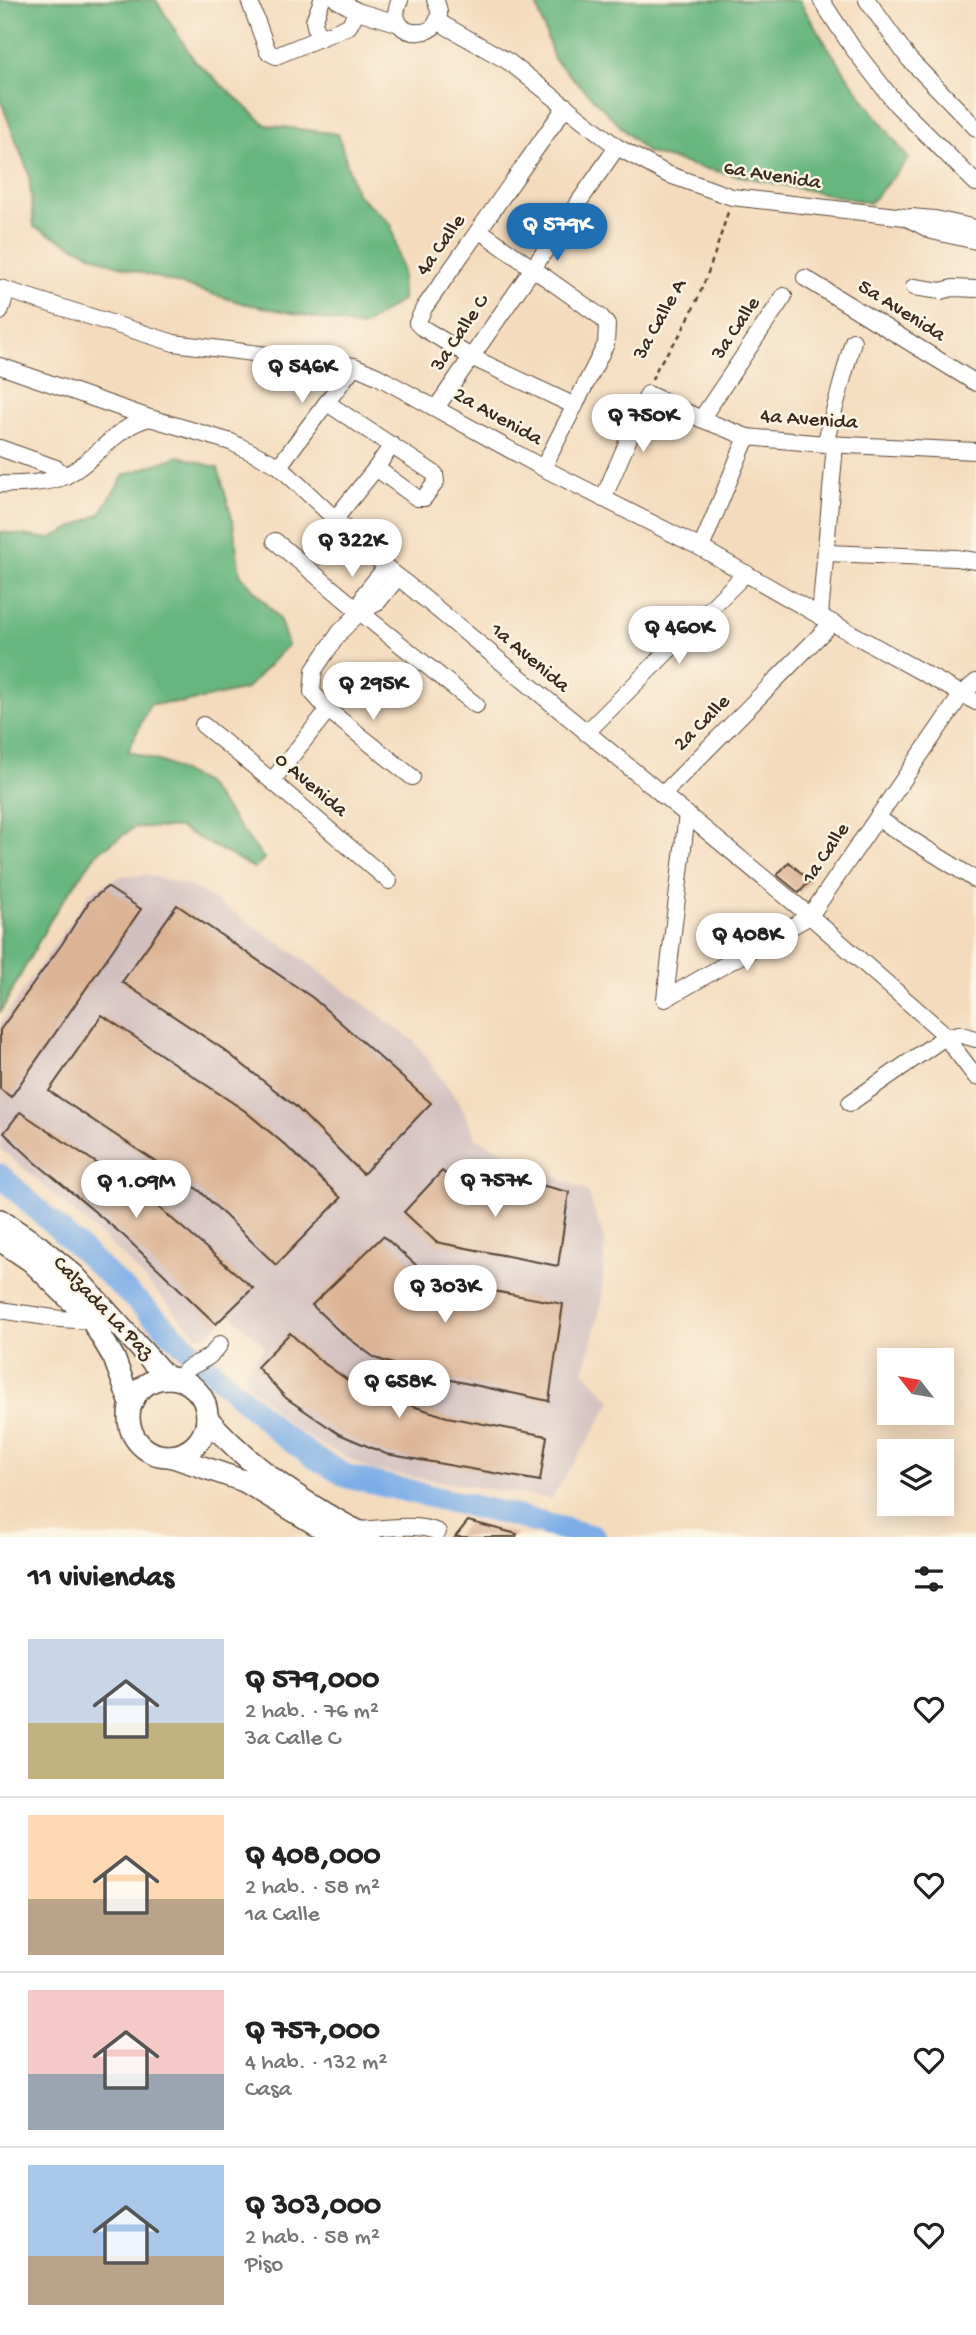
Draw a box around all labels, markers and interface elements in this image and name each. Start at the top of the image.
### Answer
street label: 6a Avenida [722,157,824,197]
pin: Q 579K [500,204,614,263]
street label: 4a Calle [412,209,473,282]
text: Q 579K [522,212,592,239]
street label: 3a Calle A [628,274,694,365]
street label: 5a Avenida [853,275,951,349]
street label: 3a Calle C [426,290,497,378]
street label: 3a Calle [706,292,768,366]
pin: Q 546K [245,346,359,405]
text: Q 546K [268,354,336,381]
street label: 2a Avenida [448,383,547,453]
pin: Q 750K [586,394,700,454]
text: Q 750K [608,403,678,430]
street label: 4a Avenida [759,405,860,437]
pin: Q 322K [295,520,409,579]
text: Q 322K [318,528,386,555]
pin: Q 460K [622,606,736,666]
text: Q 460K [644,615,714,642]
street label: 1a Avenida [483,618,575,700]
pin: Q 295K [316,662,430,722]
text: Q 295K [339,671,407,698]
street label: 2a Calle [669,690,737,758]
street label: 0 Avenida [268,748,353,825]
street label: 1a Calle [797,818,857,890]
pin: Q 408K [690,914,804,973]
text: Q 408K [712,922,782,949]
pin: Q 1.09M [71,1160,201,1220]
pin: Q 757K [438,1160,552,1219]
text: Q 757K [460,1168,530,1195]
text: Q 1.09M [97,1169,175,1196]
street label: Calzada La Paz [46,1252,158,1367]
pin: Q 303K [388,1266,502,1325]
text: Q 303K [410,1274,480,1301]
north arrow [877,1348,954,1424]
map controls [877,1348,954,1516]
pin: Q 658K [342,1360,456,1420]
text: Q 658K [364,1369,434,1396]
button: layers [877,1439,954,1516]
icon: filters [910,1560,948,1598]
text: 11 viviendas [28,1562,174,1597]
text: Q 579,000 [245,1664,379,1699]
icon: home [84,1667,168,1751]
icon: heart [910,1690,948,1728]
text: 2 hab. · 76 m² [245,1699,379,1726]
text: 3a Calle C [245,1726,340,1753]
text: Q 408,000 [245,1840,380,1875]
icon: home [84,1843,168,1927]
icon: heart [910,1866,948,1904]
text: 2 hab. · 58 m² [245,1875,380,1902]
text: 1a Calle [245,1902,320,1929]
text: Q 757,000 [245,2015,380,2050]
icon: home [84,2018,168,2102]
icon: heart [910,2041,948,2079]
text: 4 hab. · 132 m² [245,2050,387,2077]
text: Casa [245,2077,291,2104]
text: Q 303,000 [245,2190,381,2225]
icon: home [84,2193,168,2277]
icon: heart [910,2216,948,2254]
text: 2 hab. · 58 m² [245,2225,380,2252]
text: Piso [245,2252,283,2279]

